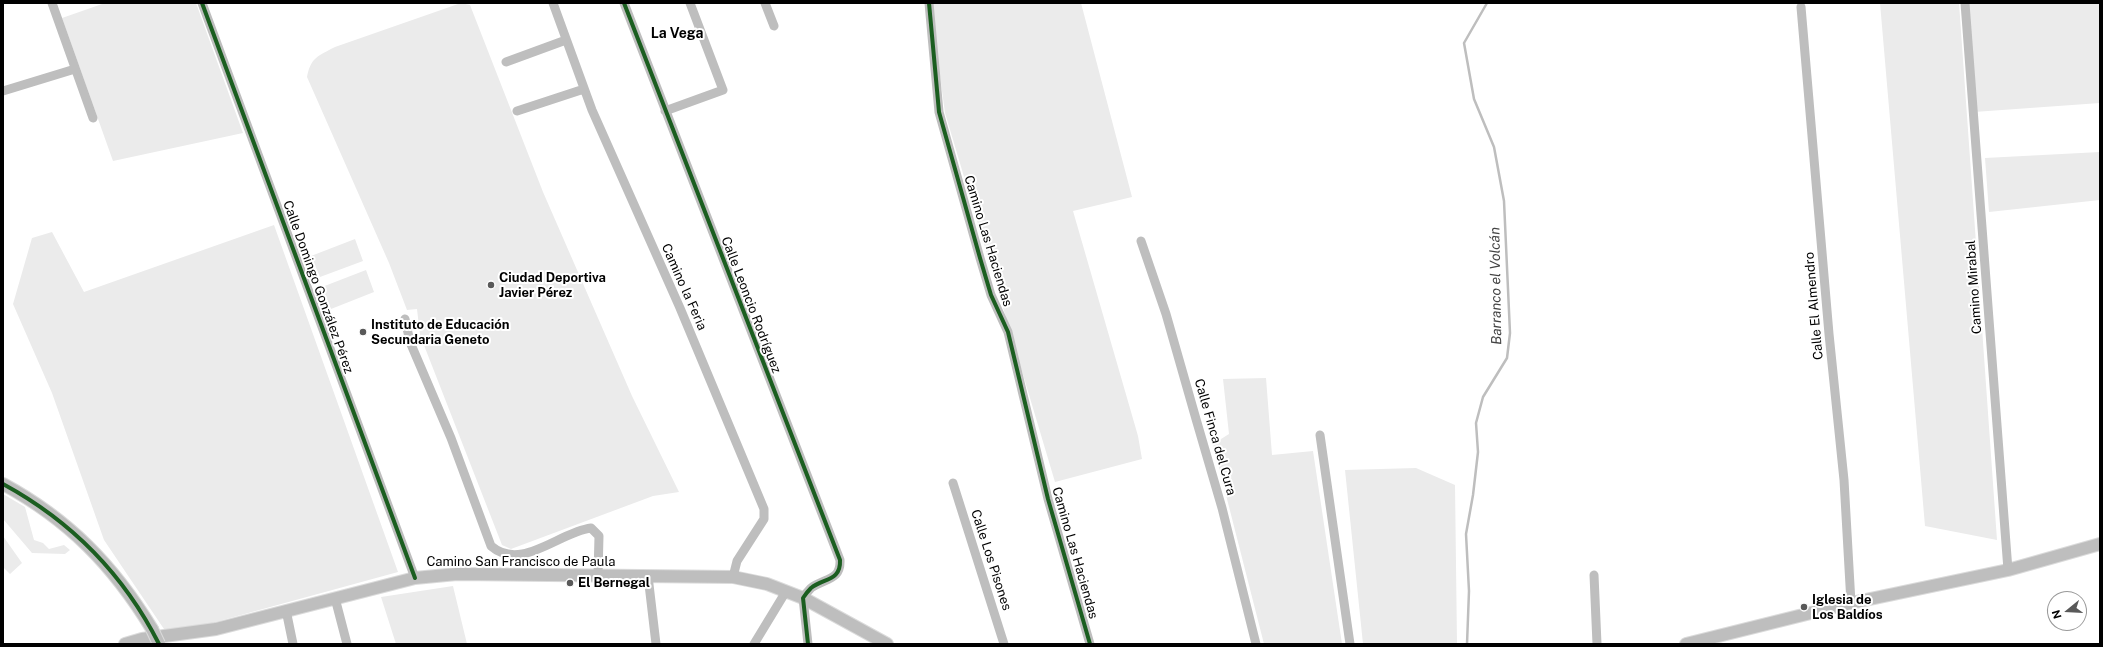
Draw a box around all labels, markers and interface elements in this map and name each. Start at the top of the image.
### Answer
district label: La Vega [651,26,703,42]
street label: Camino Las Haciendas [961,174,1015,308]
street label: Calle Domingo González Pérez [279,198,357,376]
water label: Barranco el Volcán [1487,227,1505,345]
street label: Calle Leoncio Rodríguez [718,235,784,375]
street label: Camino Mirabal [1963,239,1985,335]
street label: Camino la Feria [658,241,710,333]
street label: Calle El Almendro [1802,251,1826,361]
place label: Ciudad Deportiva Javier Pérez [499,270,606,301]
marker: Ciudad Deportiva Javier Pérez [486,280,496,290]
place label: Instituto de Educación Secundaria Geneto [371,317,509,348]
marker: Instituto de Educación Secundaria Geneto [358,327,368,337]
street label: Calle Finca del Cura [1191,377,1239,497]
street label: Camino Las Haciendas [1049,485,1101,621]
street label: Calle Los Pisones [967,508,1015,612]
street label: Camino San Francisco de Paula [426,554,616,570]
place label: El Bernegal [578,575,650,591]
marker: El Bernegal [565,578,575,588]
north arrow [2047,591,2087,631]
place label: Iglesia de Los Baldíos [1812,592,1882,623]
marker: Iglesia de Los Baldíos [1799,602,1809,612]
text: N [2050,608,2064,620]

